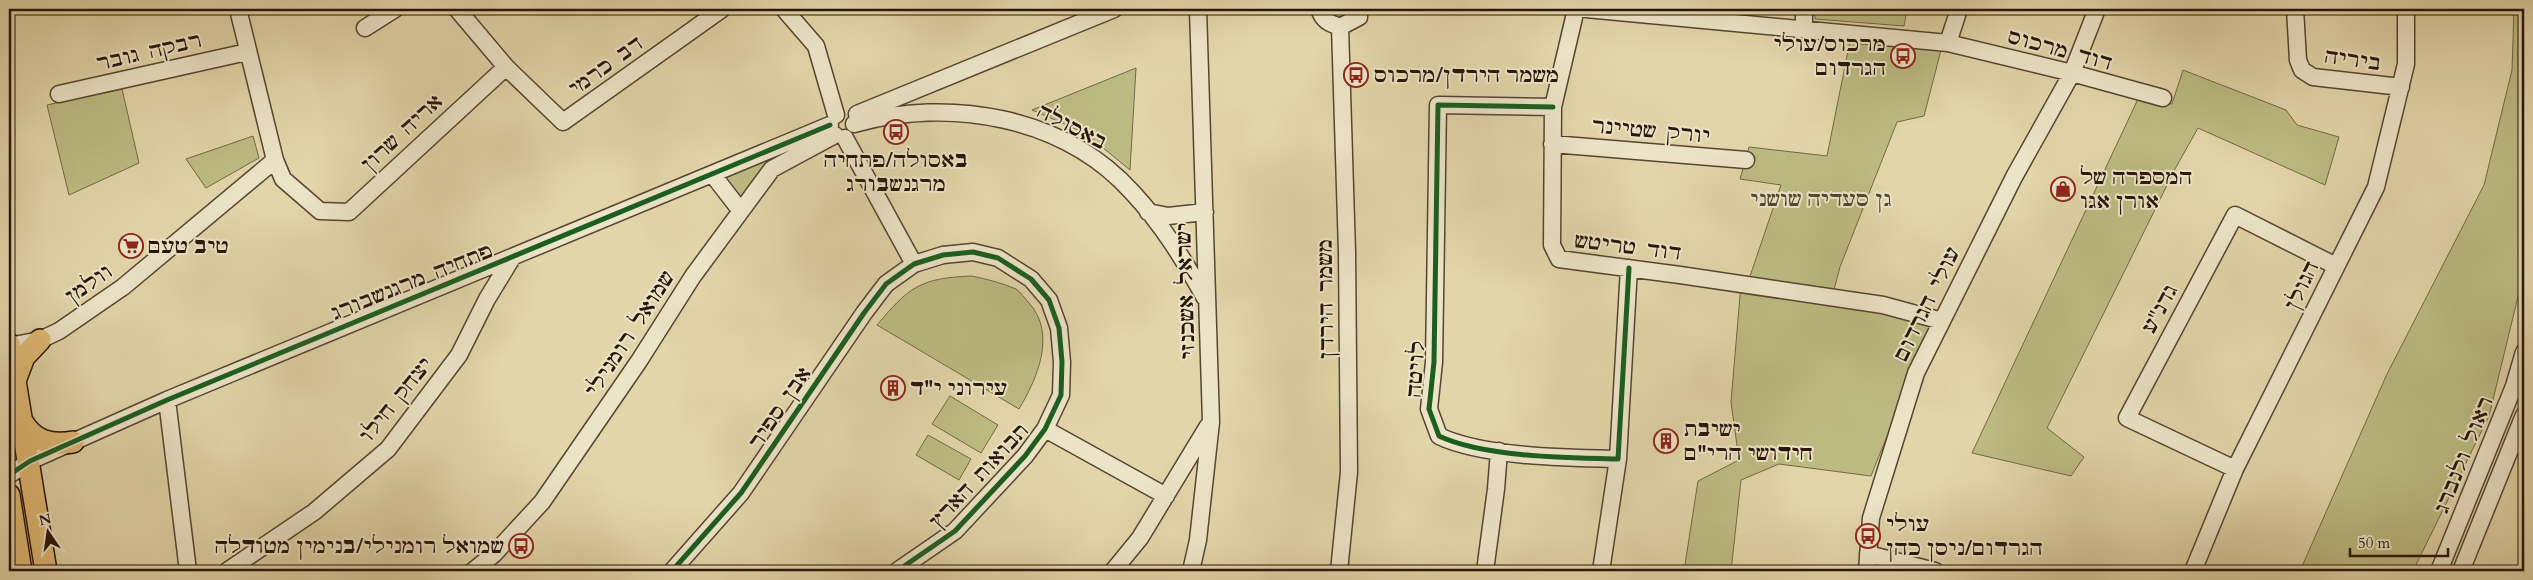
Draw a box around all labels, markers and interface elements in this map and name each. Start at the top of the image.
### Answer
street label: דוד מרכוס [2004,22,2116,78]
street label: רבקה גובר [94,26,204,78]
street label: דב כרמי [563,29,649,103]
place label: מרכוס/עולי הגרדום [1774,30,1886,83]
street label: ביריה [2323,42,2383,78]
bus stop icon: מרכוס/עולי הגרדום [1890,43,1916,69]
place label: משמר הירדן/מרכוס [1374,61,1559,90]
bus stop icon: משמר הירדן/מרכוס [1343,62,1369,88]
street label: אריה שרון [355,88,449,178]
street label: באסולה [1032,97,1112,157]
street label: יורק שטיינר [1591,111,1711,151]
bus stop icon: באסולה/פתחיה מרגנשבורג [883,119,909,145]
place label: באסולה/פתחיה מרגנשבורג [824,146,968,199]
place label: המספרה של אורן אגו [2080,163,2192,216]
shop icon: המספרה של אורן אגו [2050,176,2076,202]
park label: גן סעדיה שושני [1750,185,1892,214]
street label: ישראל אשכנזי [1169,222,1203,360]
street label: דוד טריטש [1573,226,1683,268]
place label: טיב טעם [148,232,229,261]
supermarket icon: טיב טעם [118,233,144,259]
street label: פתחיה מרגנשבורג [327,236,497,328]
street label: משמר הירדן [1310,238,1342,360]
street label: עולי הגרדום [1887,242,1967,366]
street label: הגולן [2278,256,2326,316]
street label: וולמן [59,257,119,311]
street label: שמואל רומנילי [578,265,682,403]
street label: גדנ"ע [2135,279,2185,339]
street label: לויטה [1400,340,1432,398]
street label: יצחק חילו [353,351,439,449]
street label: אבן ספיר [742,361,818,455]
place label: עירוני י"ד [910,374,1007,403]
building icon: עירוני י"ד [880,375,906,401]
street label: ראול ולנברג [2427,392,2501,518]
place label: ישיבת חידושי הרי"ם [1684,415,1813,468]
street label: תבואות הארץ [923,417,1035,535]
building icon: ישיבת חידושי הרי"ם [1653,428,1679,454]
north arrow [22,508,72,558]
text: N [37,509,53,530]
place label: עולי הגרדום/ניסן כהן [1886,510,2043,563]
bus stop icon: עולי הגרדום/ניסן כהן [1855,523,1881,549]
scale bar [2350,525,2448,557]
place label: שמואל רומנילי/בנימין מטודלה [215,532,504,561]
bus stop icon: שמואל רומנילי/בנימין מטודלה [508,533,534,559]
text: 50 m [2358,533,2390,553]

